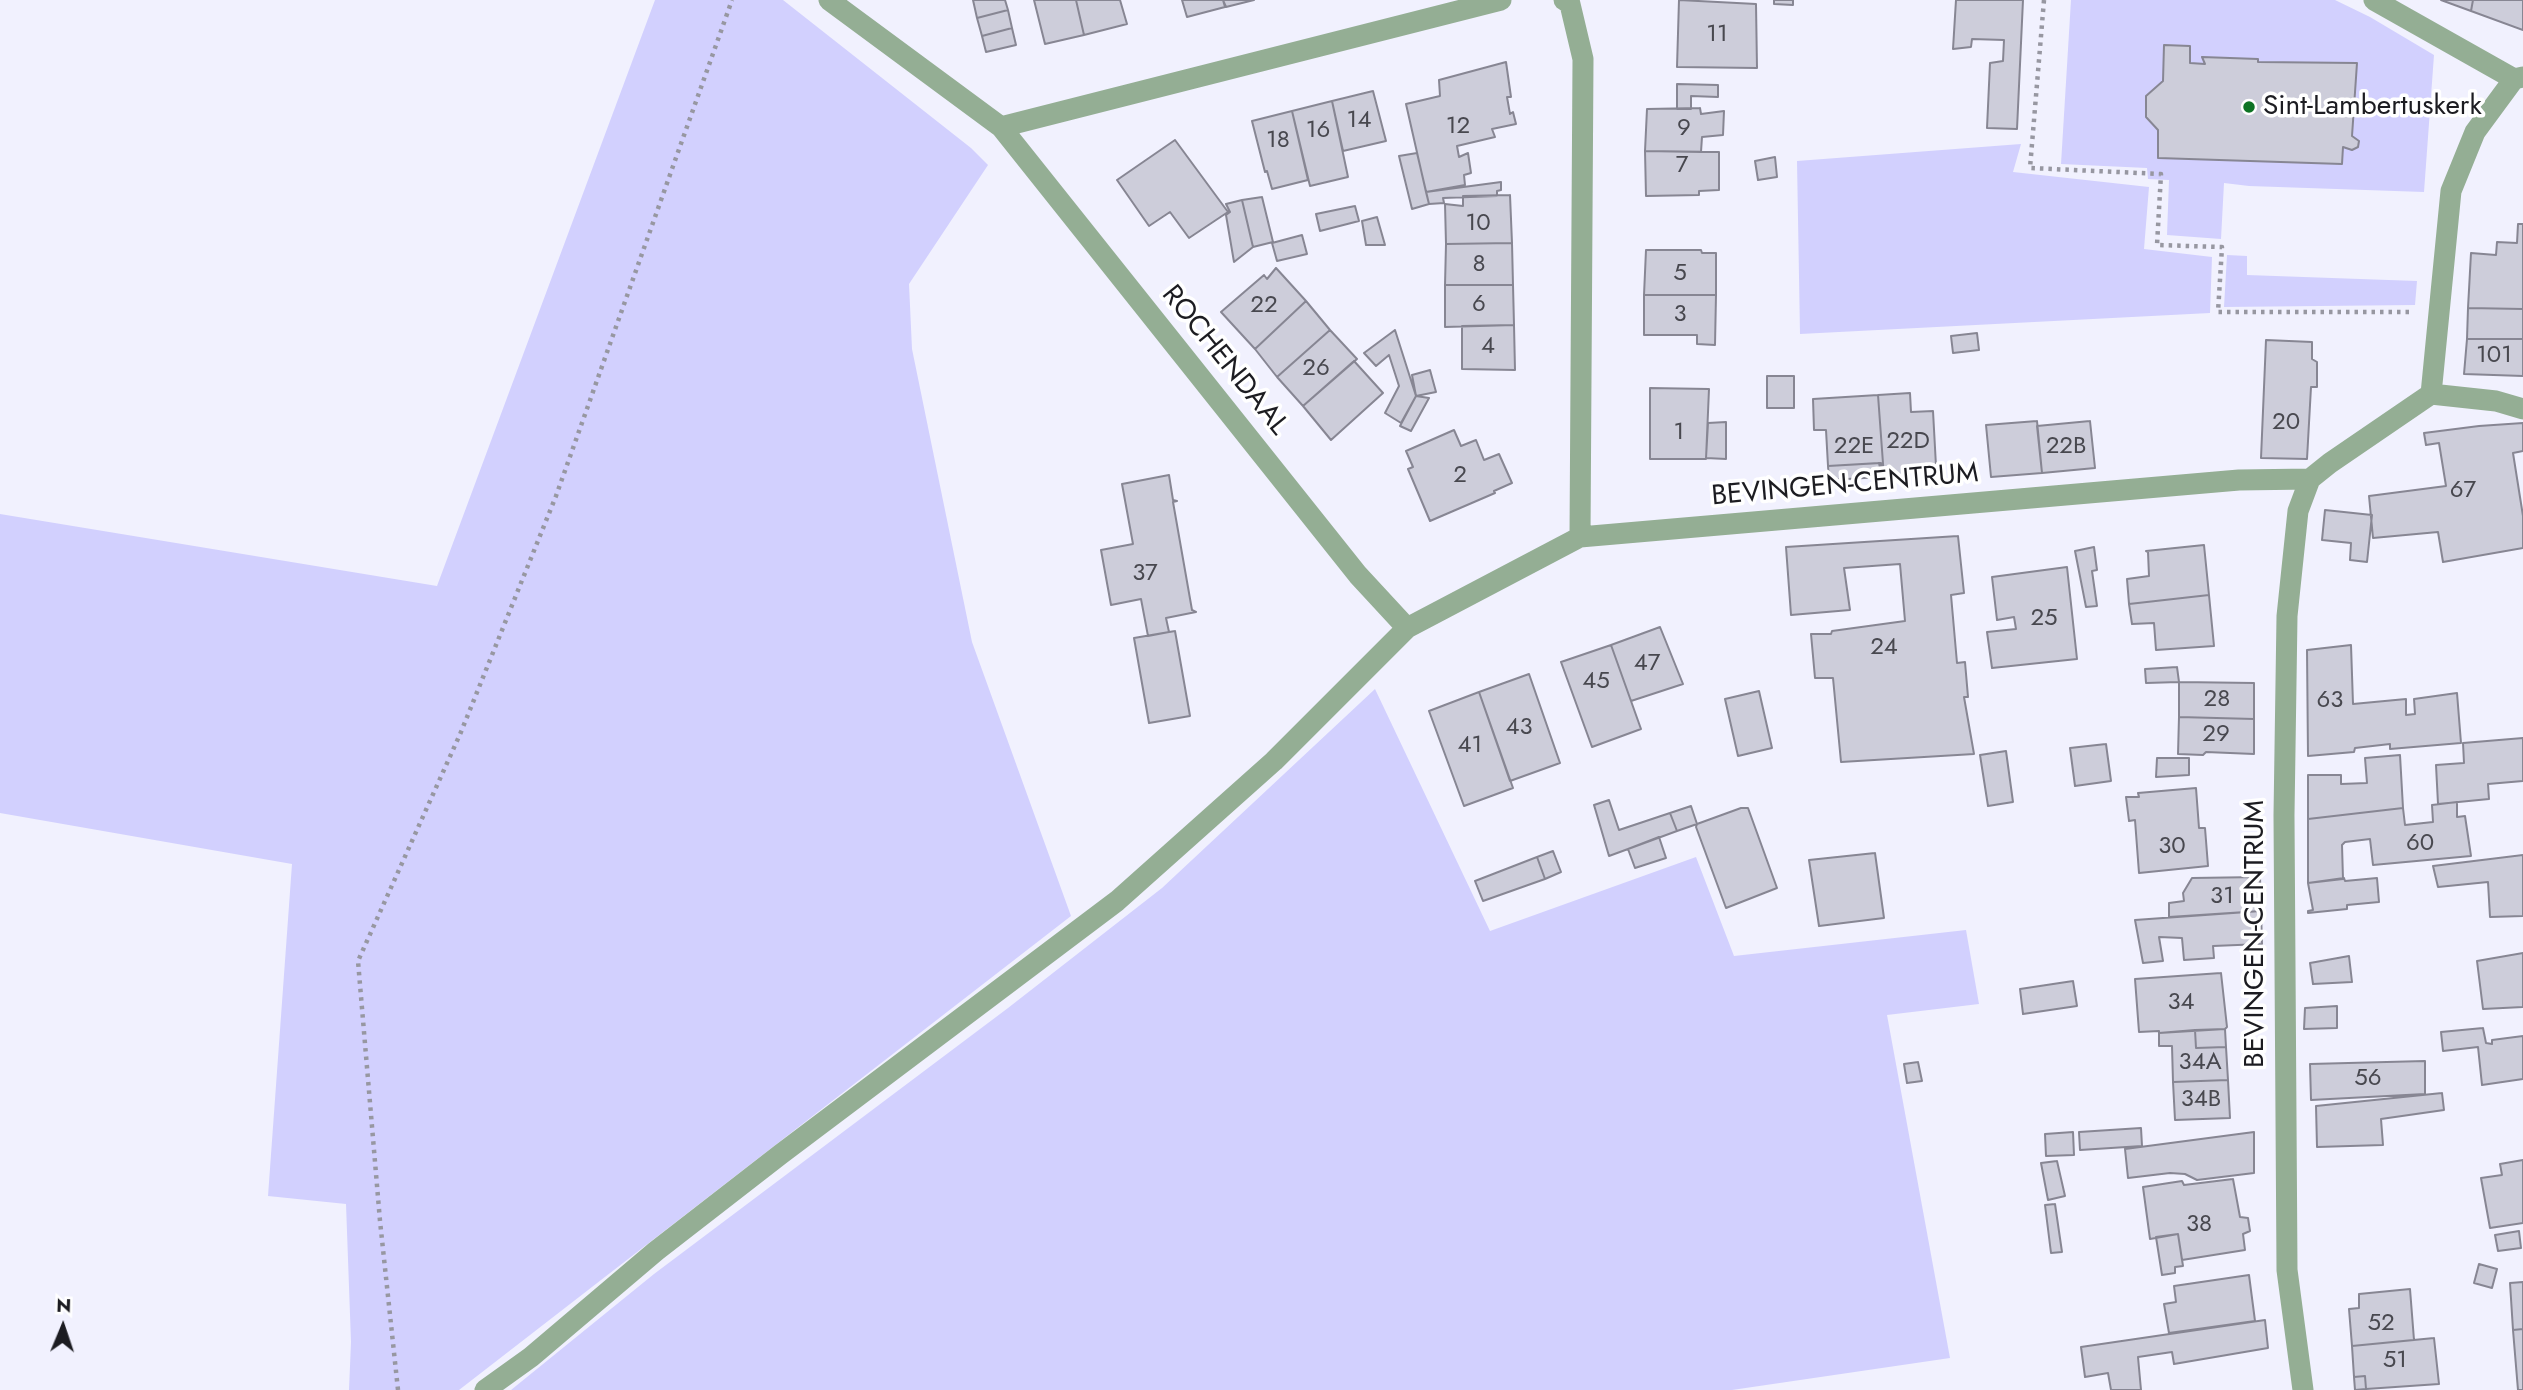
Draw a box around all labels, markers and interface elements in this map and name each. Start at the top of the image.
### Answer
house number: 11 [1706,21,1728,49]
place label: Sint-Lambertuskerk [2263,90,2482,124]
marker: Sint-Lambertuskerk [2241,99,2257,115]
house number: 14 [1347,107,1371,135]
house number: 12 [1446,113,1470,141]
house number: 9 [1677,115,1691,143]
house number: 16 [1306,117,1330,145]
house number: 18 [1266,127,1290,155]
house number: 7 [1676,152,1688,180]
house number: 10 [1465,210,1491,238]
house number: 8 [1472,251,1486,279]
house number: 5 [1673,260,1687,288]
street label: ROCHENDAAL [1153,279,1295,443]
house number: 6 [1472,291,1486,319]
house number: 22 [1250,292,1278,320]
house number: 3 [1673,301,1687,329]
house number: 4 [1481,333,1495,361]
house number: 101 [2476,342,2512,370]
house number: 26 [1302,355,1330,383]
house number: 20 [2272,409,2300,437]
house number: 1 [1674,419,1684,447]
house number: 22D [1886,428,1930,456]
house number: 22E [1834,433,1874,461]
house number: 22B [2046,433,2086,461]
street label: BEVINGEN-CENTRUM [1710,458,1980,514]
house number: 2 [1453,462,1467,490]
house number: 67 [2450,477,2476,505]
house number: 37 [1132,560,1158,588]
house number: 25 [2030,605,2058,633]
house number: 24 [1870,634,1898,662]
house number: 47 [1634,650,1660,678]
house number: 45 [1582,668,1610,696]
house number: 28 [2204,686,2230,714]
house number: 63 [2317,687,2343,715]
house number: 43 [1505,714,1533,742]
house number: 29 [2202,721,2230,749]
house number: 41 [1458,732,1482,760]
street label: BEVINGEN-CENTRUM [2239,800,2273,1068]
house number: 60 [2406,830,2434,858]
house number: 30 [2158,833,2186,861]
house number: 31 [2210,883,2234,911]
house number: 34 [2167,989,2195,1017]
house number: 34A [2179,1049,2221,1077]
house number: 56 [2354,1065,2382,1093]
house number: 34B [2181,1086,2221,1114]
house number: 38 [2186,1211,2212,1239]
north arrow [28,1292,98,1362]
text: N [56,1292,72,1319]
house number: 52 [2367,1310,2395,1338]
house number: 51 [2383,1347,2407,1375]

